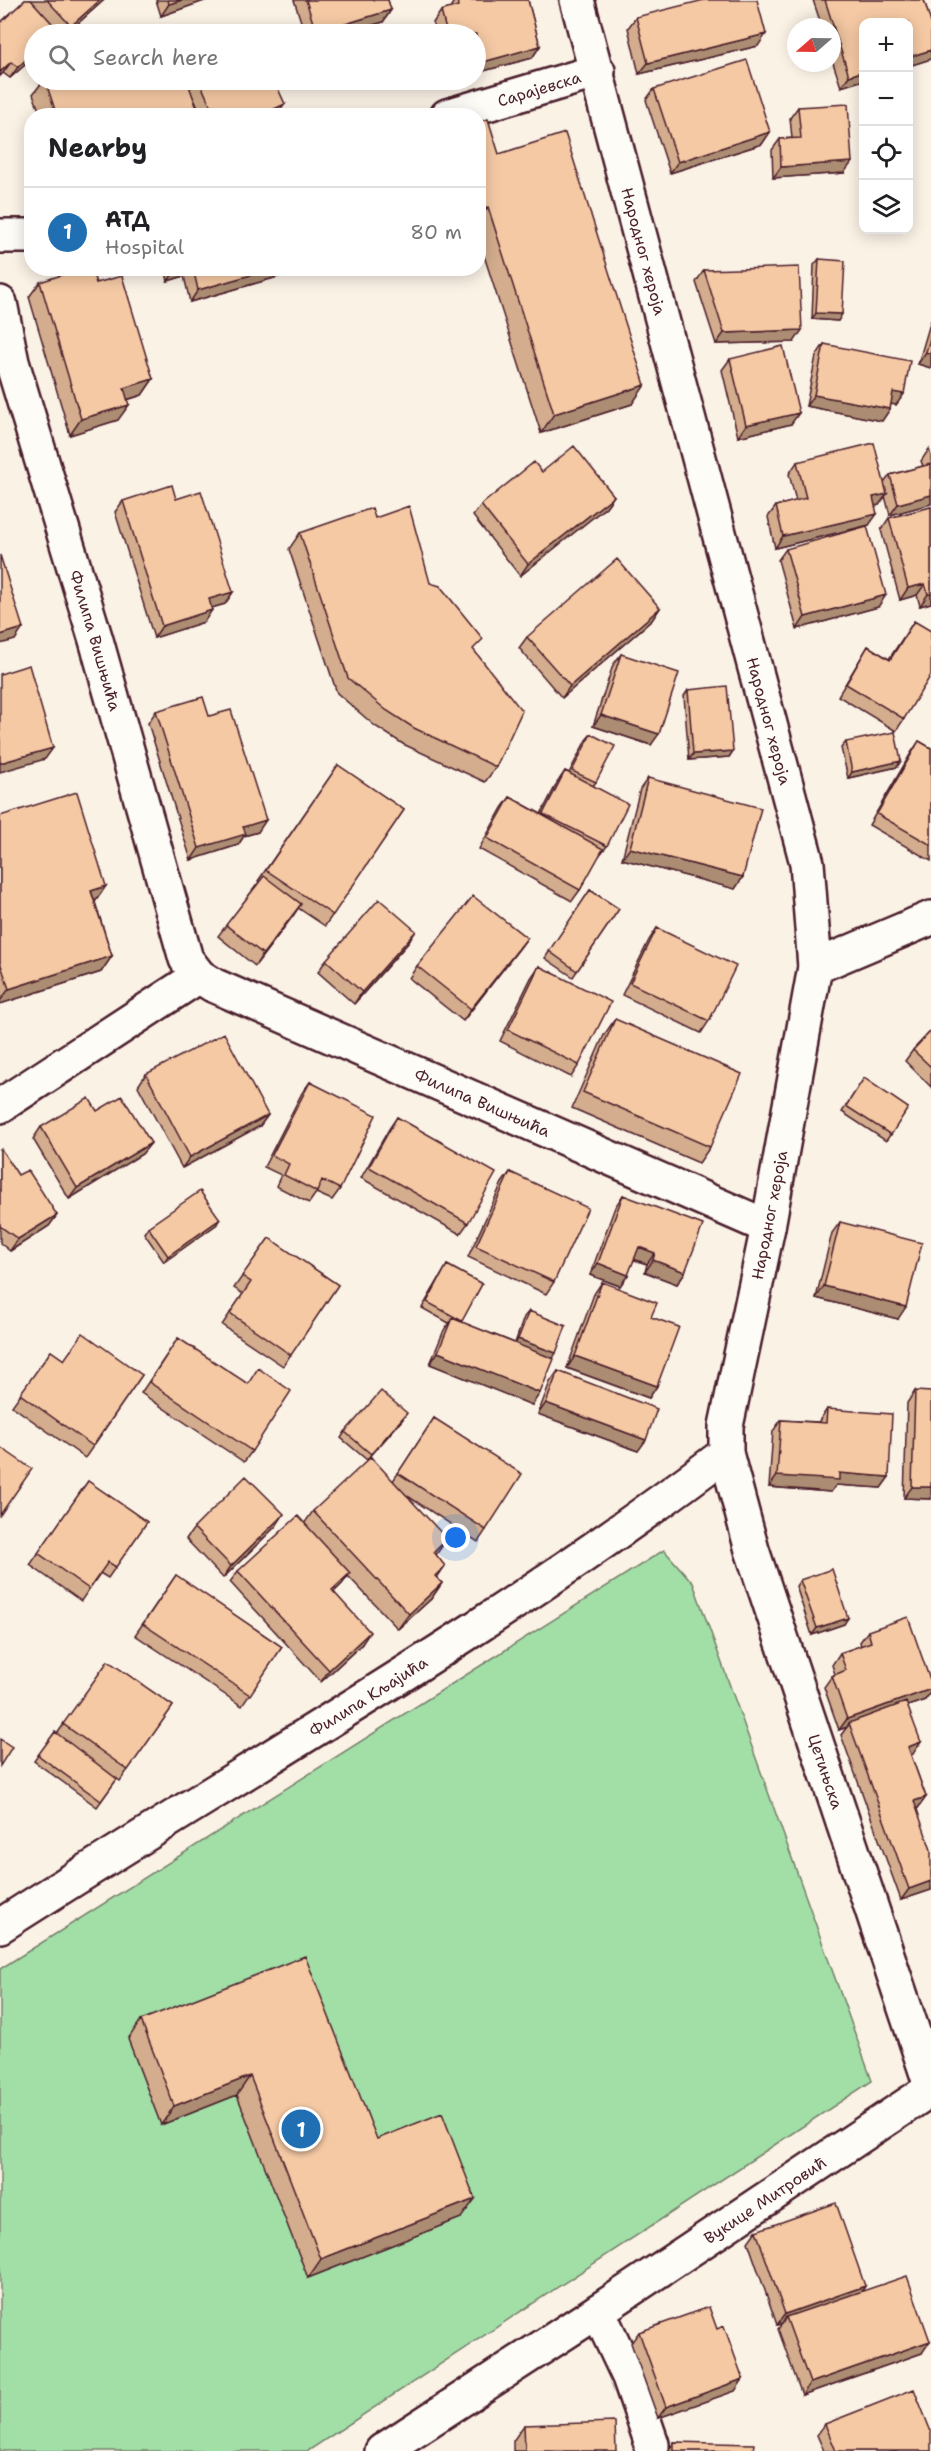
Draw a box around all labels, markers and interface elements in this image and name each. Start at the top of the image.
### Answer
north arrow [787,18,841,72]
map controls [859,18,913,234]
button: + [859,18,913,72]
search box [24,24,486,90]
icon: search [45,41,78,74]
text: Search here [93,43,219,72]
street label: Сарајевска [495,67,583,111]
button: − [859,72,913,126]
button: locate [859,126,913,180]
text: Nearby [48,130,147,165]
button: layers [859,180,913,234]
street label: Народног хероја [616,185,671,318]
text: АТД [105,205,150,234]
text: 1 [63,219,72,245]
text: 80 m [410,219,462,245]
text: Hospital [105,234,184,260]
street label: Филипа Вишњића [64,568,126,714]
street label: Народног хероја [742,655,796,787]
street label: Филипа Вишњића [411,1064,553,1142]
street label: Народног хероја [747,1149,792,1281]
your location [441,1523,470,1552]
street label: Филипа Кљајића [305,1652,432,1742]
street label: Цетињска [803,1731,848,1812]
pin: 1 [282,2106,320,2152]
street label: Вукице Митровић [700,2152,831,2249]

